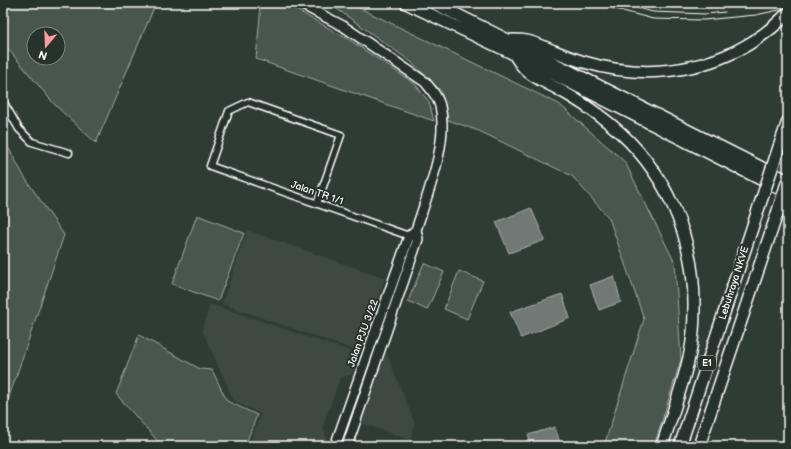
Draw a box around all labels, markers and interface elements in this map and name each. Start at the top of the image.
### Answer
north arrow [26,26,66,66]
text: N [37,47,49,62]
street label: Jalan TR 1/1 [289,178,345,208]
street label: Lebuhraya NKVE [716,244,752,321]
street label: Jalan PJU 3/22 [345,297,381,368]
road number: E1 [698,356,716,370]

